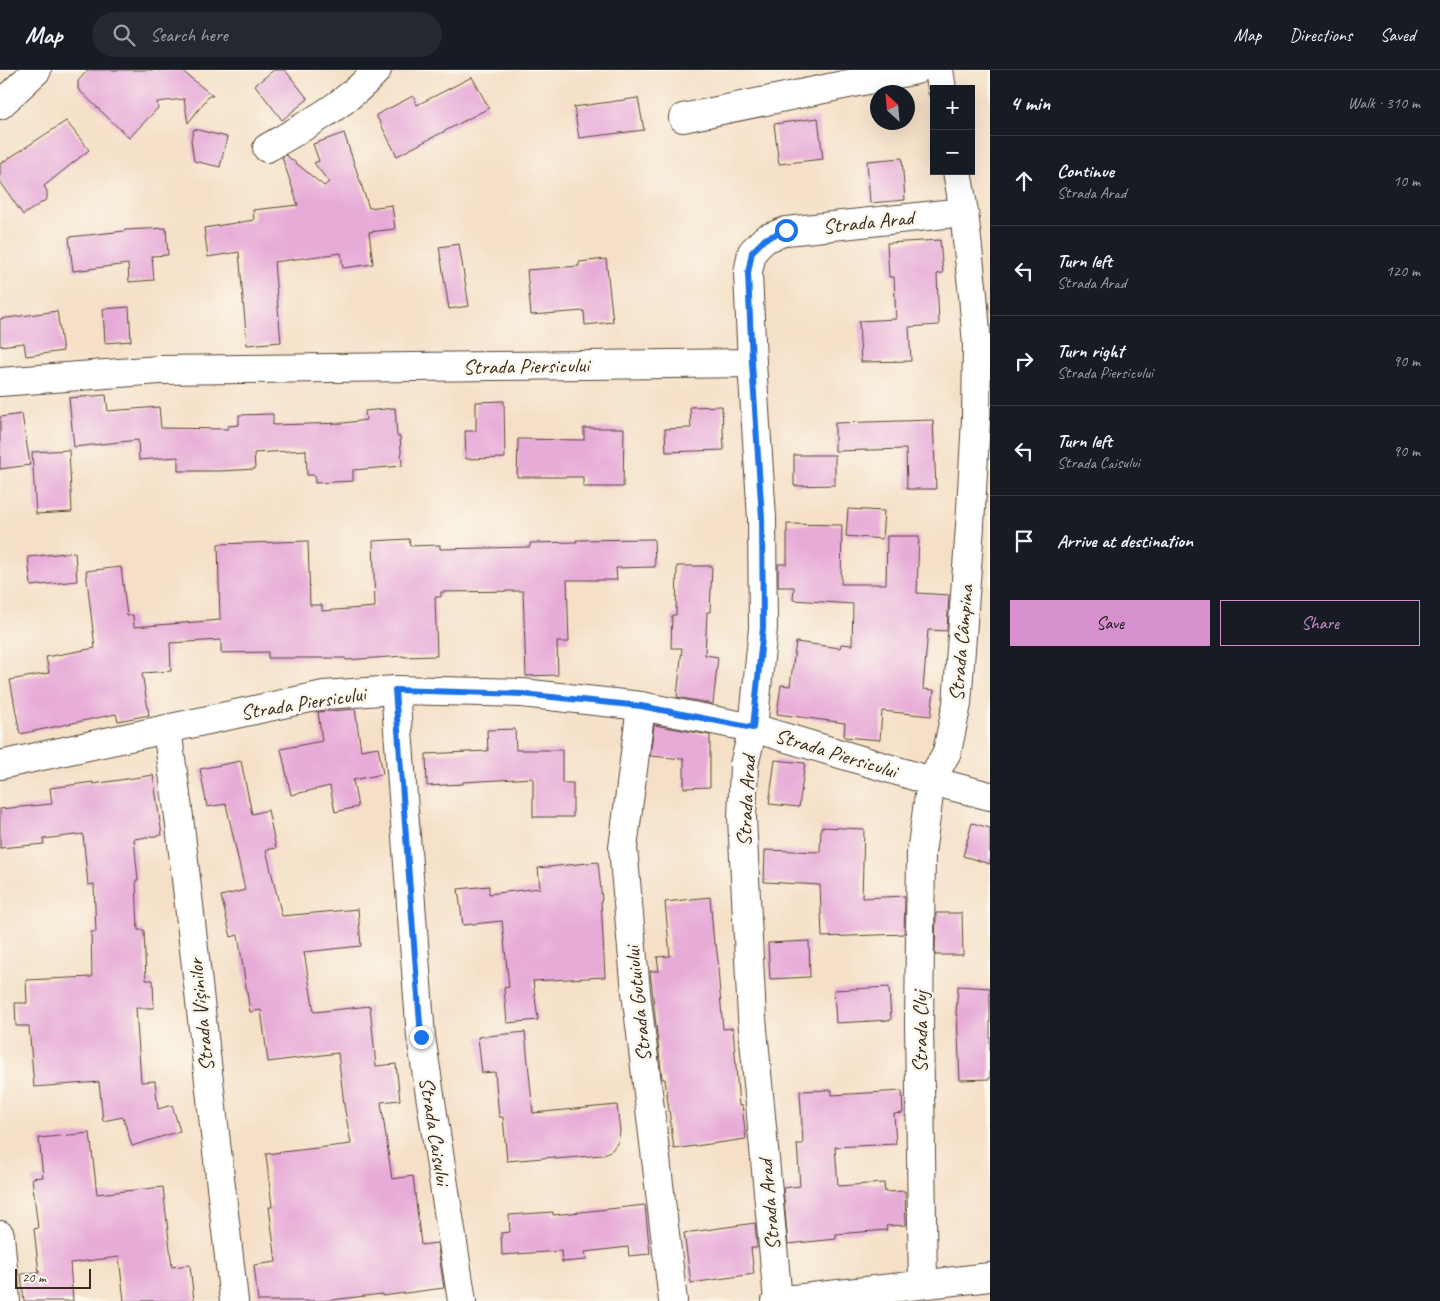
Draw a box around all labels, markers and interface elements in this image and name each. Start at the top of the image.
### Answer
search box [92,12,442,57]
text: Map [25,20,62,50]
icon: search [110,21,138,49]
text: Search here [150,23,228,47]
text: Map [1234,24,1261,46]
text: Directions [1289,24,1352,46]
text: Saved [1380,24,1415,46]
north arrow [870,85,915,130]
map controls [930,85,975,175]
button: + [930,85,975,130]
text: 4 min [1010,90,1050,116]
text: Walk · 310 m [1348,93,1420,113]
button: − [930,130,975,175]
text: Continue [1057,159,1114,183]
icon: ahead [1010,167,1038,195]
text: 10 m [1393,171,1420,191]
text: Strada Arad [1057,183,1126,203]
street label: Strada Arad [821,204,918,240]
route start [775,219,798,242]
text: Turn left [1057,249,1112,273]
icon: left [1010,257,1038,285]
text: 120 m [1386,261,1420,281]
text: Strada Arad [1057,273,1126,293]
text: Turn right [1057,339,1124,363]
icon: right [1010,347,1038,375]
text: 90 m [1393,351,1420,371]
street label: Strada Piersicului [463,352,592,380]
text: Strada Piersicului [1057,363,1153,383]
text: Turn left [1057,429,1112,453]
icon: left [1010,437,1038,465]
text: 90 m [1393,441,1420,461]
text: Strada Caisului [1057,453,1140,473]
icon: arrive [1010,527,1038,555]
text: Arrive at destination [1057,529,1193,553]
street label: Strada Câmpina [943,582,979,702]
button: Save [1010,600,1210,646]
button: Share [1220,600,1420,646]
street label: Strada Piersicului [239,680,370,726]
street label: Strada Piersicului [772,722,903,785]
street label: Strada Arad [731,751,762,847]
street label: Strada Gutuiului [619,942,657,1063]
street label: Strada Vișinilor [182,956,220,1073]
street label: Strada Cluj [907,988,933,1073]
route end [410,1026,433,1049]
street label: Strada Caisului [414,1075,457,1190]
street label: Strada Arad [752,1155,786,1251]
scale bar [15,1266,91,1289]
text: 20 m [22,1269,46,1286]

